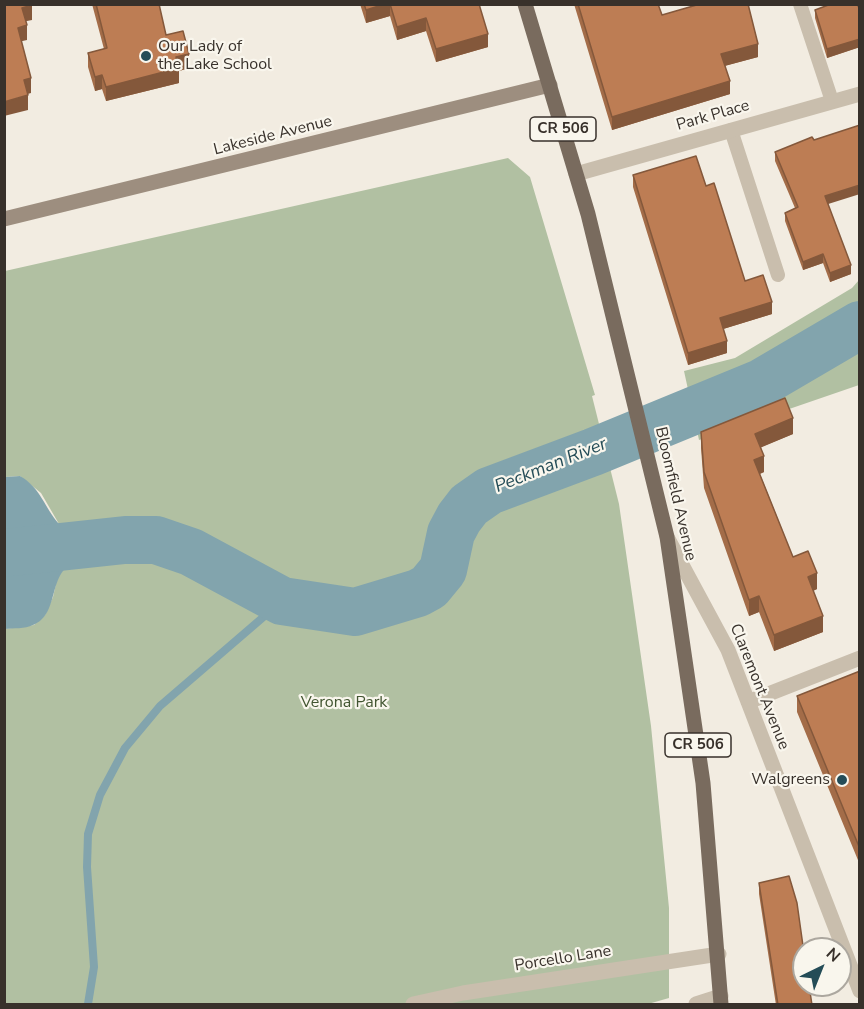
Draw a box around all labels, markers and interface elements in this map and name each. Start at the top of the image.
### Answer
place label: Our Lady of the Lake School [158,37,272,75]
marker: Our Lady of the Lake School [139,49,153,63]
street label: Park Place [674,96,752,136]
street label: Lakeside Avenue [212,112,334,160]
road number: CR 506 [530,117,596,141]
street label: Bloomfield Avenue [650,425,700,563]
water label: Peckman River [492,434,610,498]
street label: Claremont Avenue [725,621,793,753]
park label: Verona Park [301,693,387,713]
road number: CR 506 [665,733,731,757]
place label: Walgreens [751,770,830,790]
marker: Walgreens [835,773,849,787]
north arrow [792,937,852,997]
street label: Porcello Lane [513,942,613,976]
text: N [821,943,845,967]

